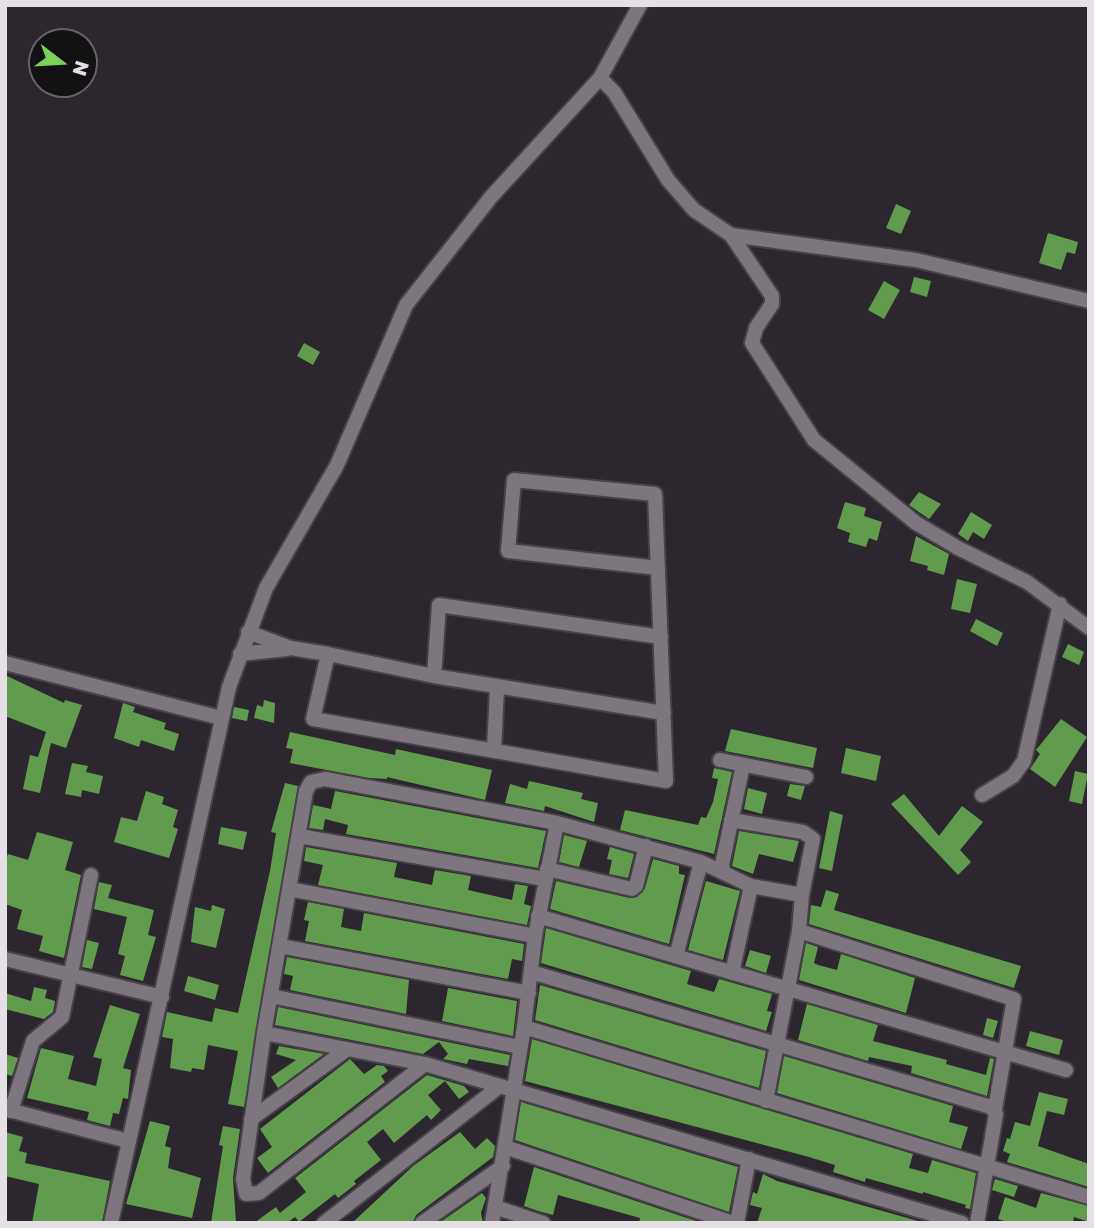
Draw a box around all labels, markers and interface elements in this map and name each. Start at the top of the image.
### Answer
north arrow [28,28,98,98]
text: N [69,58,95,79]

